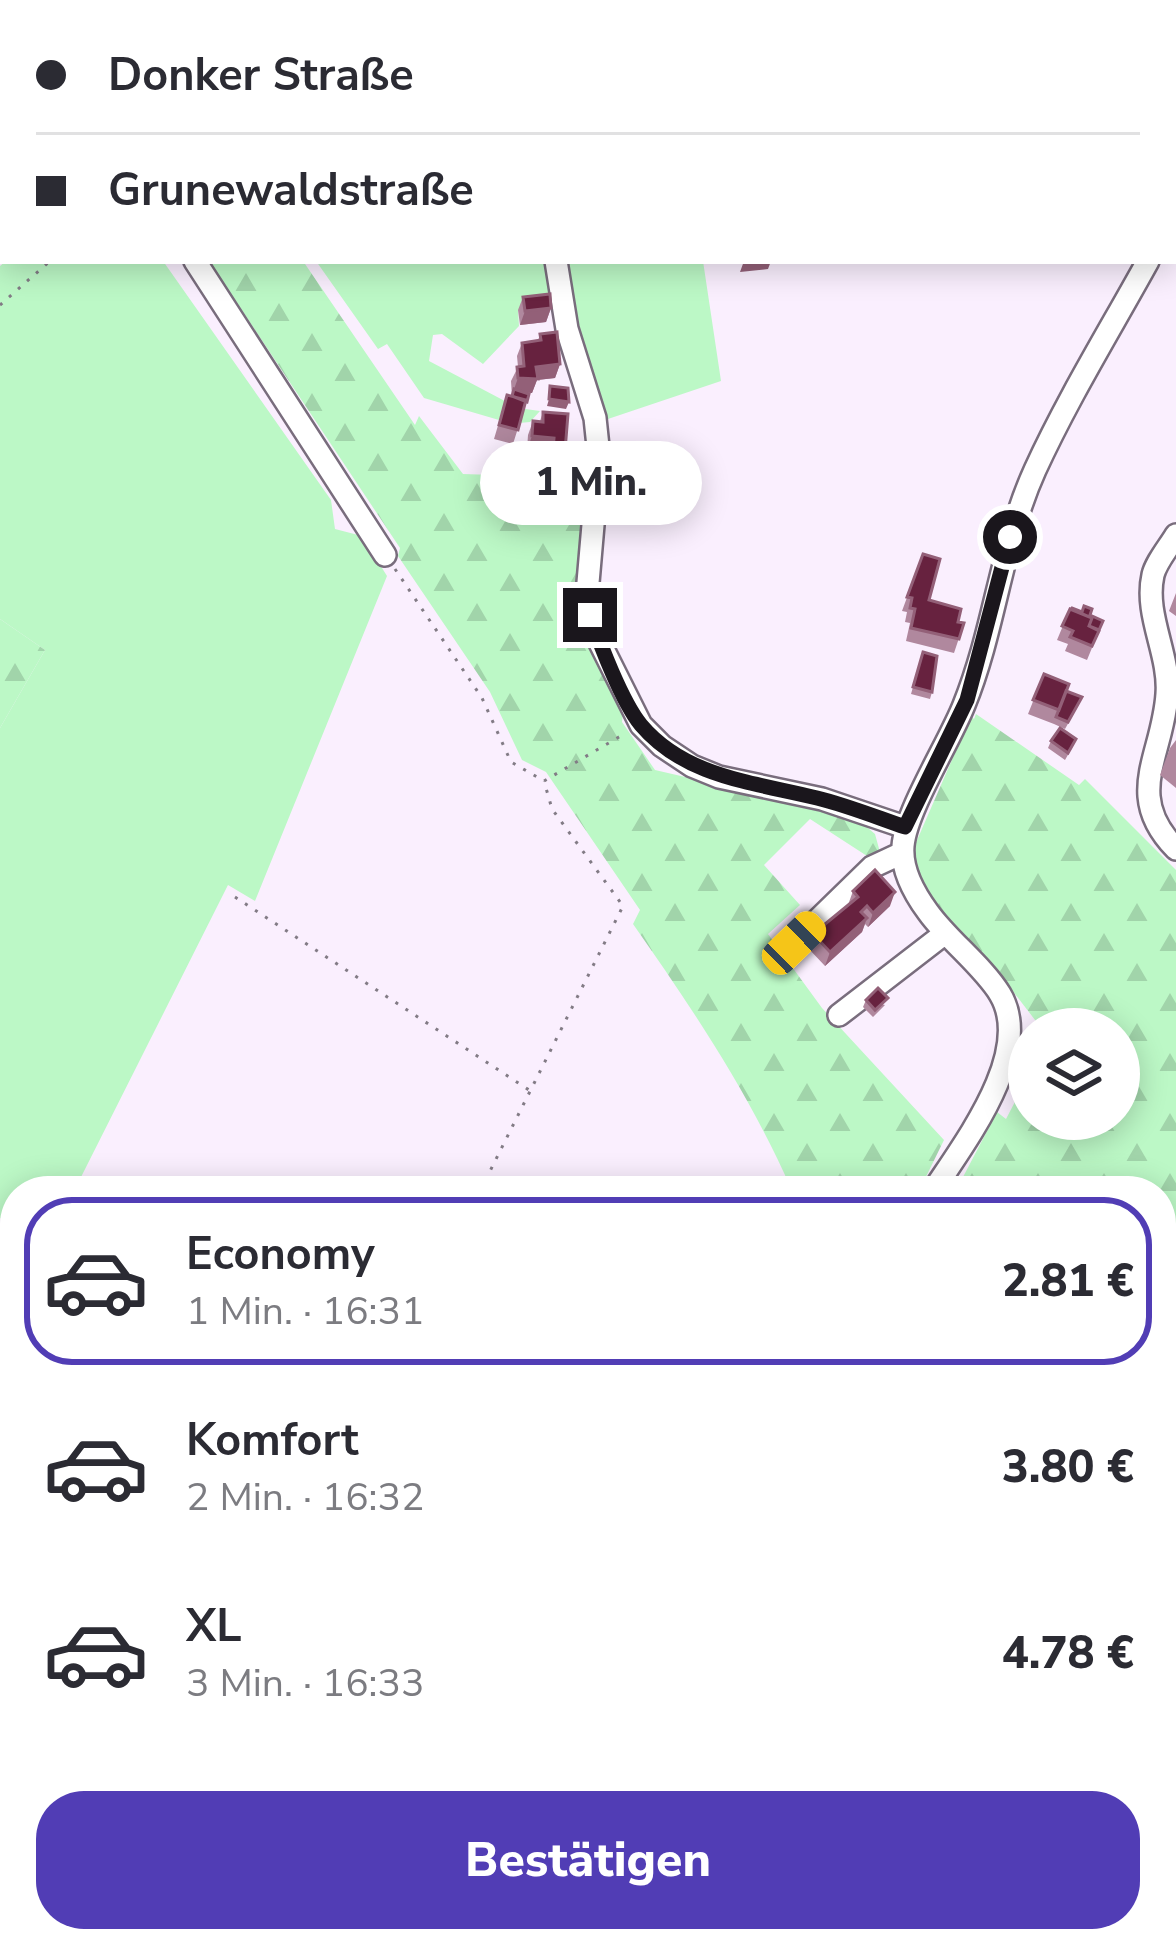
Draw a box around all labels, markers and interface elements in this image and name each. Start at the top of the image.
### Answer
text: Donker Straße [108,45,414,106]
text: Grunewaldstraße [108,160,474,221]
callout: 1 Min. [479,441,701,525]
text: 1 Min. [535,456,647,509]
route start [983,510,1037,564]
route end [563,588,617,642]
car [756,905,832,981]
map controls [1008,1008,1140,1140]
button: layers [1008,1008,1140,1140]
text: Economy [186,1224,375,1285]
icon: car [42,1227,150,1335]
text: 2.81 € [1002,1251,1134,1312]
text: 1 Min. · 16:31 [186,1285,424,1338]
text: Komfort [186,1410,359,1471]
icon: car [42,1413,150,1521]
text: 3.80 € [1002,1437,1134,1498]
text: 2 Min. · 16:32 [186,1471,424,1524]
text: XL [186,1596,242,1657]
icon: car [42,1599,150,1707]
text: 4.78 € [1002,1623,1134,1684]
text: 3 Min. · 16:33 [186,1657,424,1710]
button: Bestätigen [36,1791,1140,1929]

